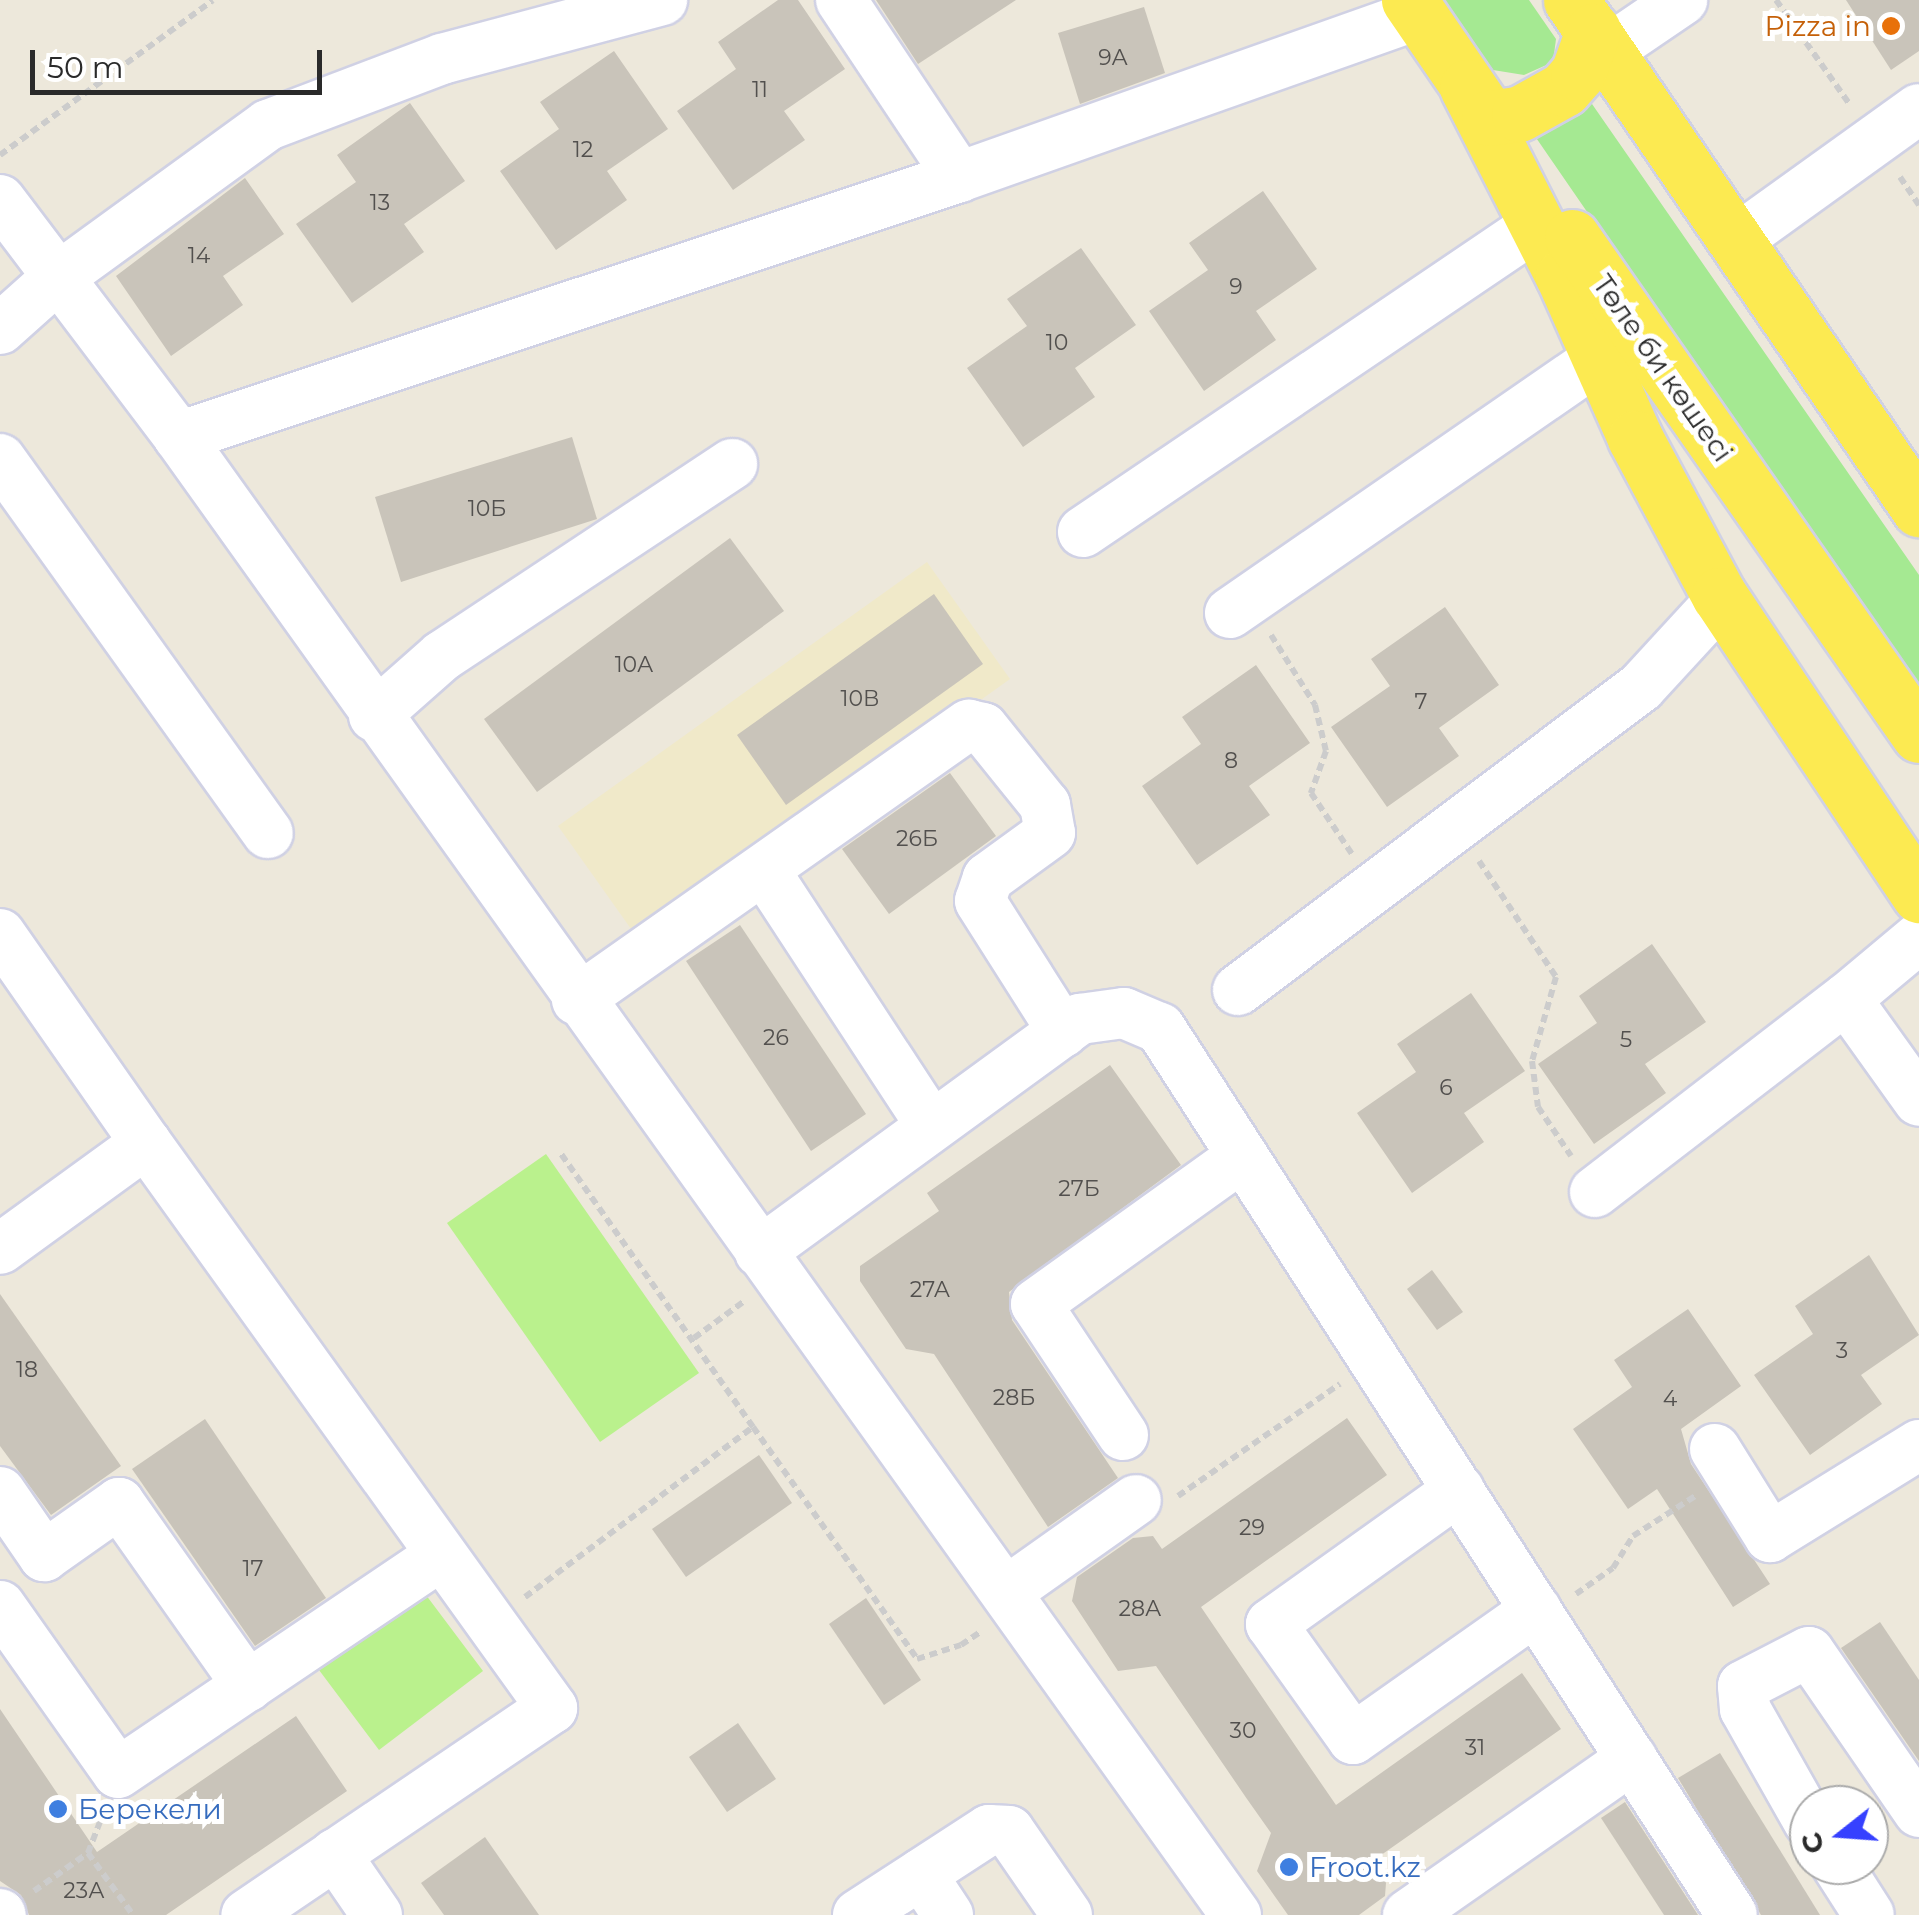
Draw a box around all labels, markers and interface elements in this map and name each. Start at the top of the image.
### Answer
place label: Pizza in [1764,9,1871,43]
marker: Pizza in [1880,15,1902,37]
scale bar [35,30,328,92]
house number: 9А [1098,45,1128,71]
text: 50 m [47,49,124,86]
house number: 11 [752,77,768,103]
house number: 12 [573,137,593,163]
house number: 13 [370,190,390,216]
house number: 14 [188,243,210,269]
street label: Төле би көшесі [1586,268,1740,468]
house number: 9 [1229,274,1243,300]
house number: 10 [1046,330,1068,356]
house number: 10Б [468,496,506,522]
house number: 10А [615,652,653,678]
house number: 10В [841,686,879,712]
house number: 7 [1415,689,1427,715]
house number: 8 [1224,748,1238,774]
house number: 26Б [896,826,938,852]
house number: 26 [763,1025,789,1051]
house number: 5 [1620,1027,1632,1053]
house number: 6 [1439,1075,1453,1101]
house number: 27Б [1058,1176,1100,1202]
house number: 27А [910,1277,950,1303]
house number: 3 [1836,1338,1848,1364]
house number: 18 [16,1357,38,1383]
house number: 28Б [993,1385,1035,1411]
house number: 4 [1663,1386,1677,1412]
house number: 29 [1239,1515,1265,1541]
house number: 17 [243,1556,263,1582]
house number: 28А [1119,1596,1161,1622]
house number: 30 [1230,1718,1256,1744]
house number: 31 [1465,1735,1485,1761]
north arrow [1789,1785,1889,1885]
place label: Берекели [78,1792,222,1826]
marker: Берекели [47,1798,69,1820]
text: С [1793,1829,1831,1858]
place label: Froot.kz [1309,1850,1421,1884]
marker: Froot.kz [1278,1856,1300,1878]
house number: 23А [63,1878,105,1904]

